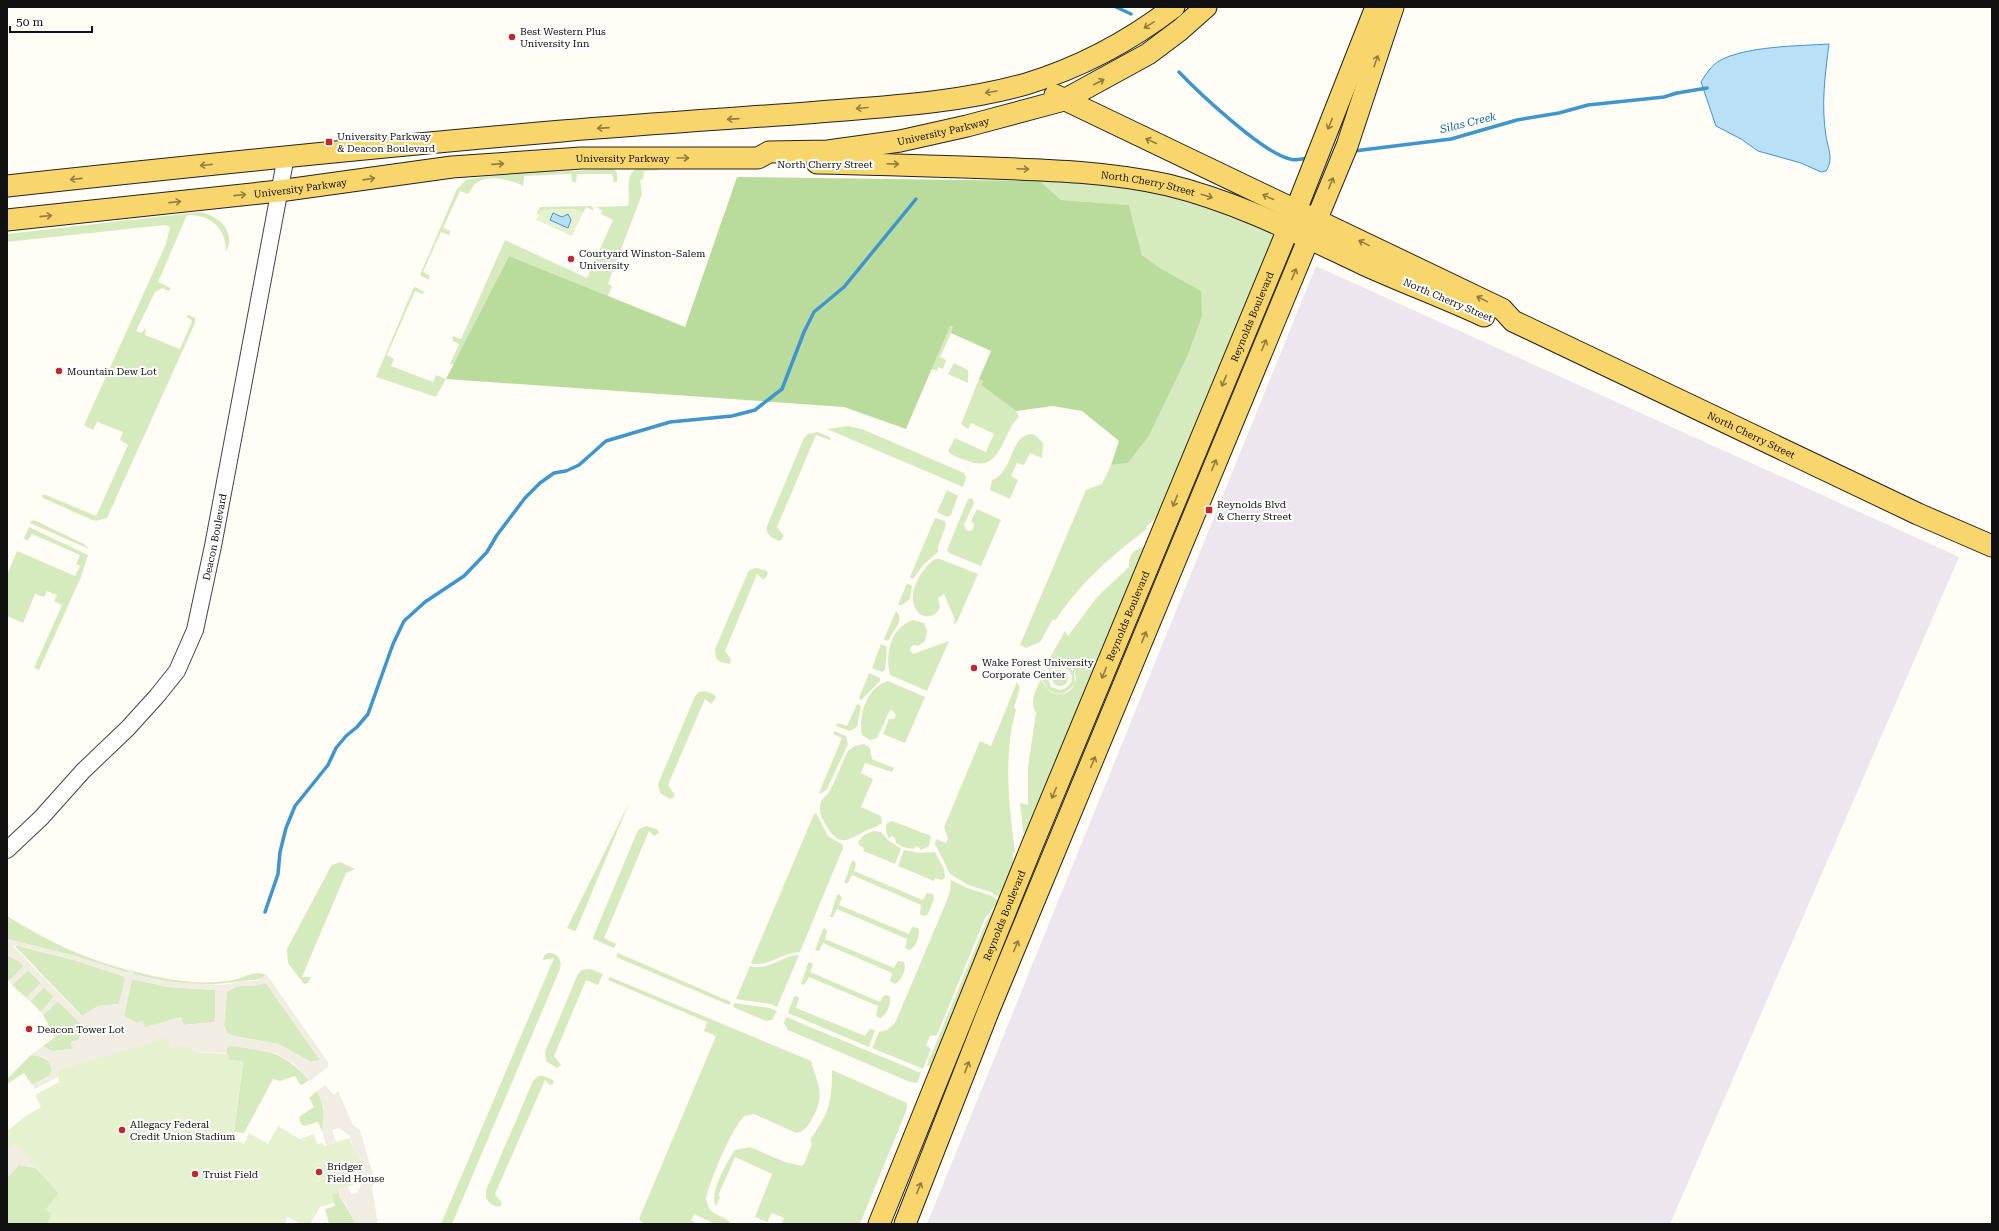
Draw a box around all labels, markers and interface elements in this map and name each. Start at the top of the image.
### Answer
scale bar [10,8,92,34]
text: 50 m [16,15,43,29]
one-way arrow [1143,21,1155,29]
place label: Best Western Plus University Inn [520,26,606,49]
marker: Best Western Plus University Inn [507,32,517,42]
one-way arrow [1372,56,1380,68]
one-way arrow [1093,77,1105,85]
one-way arrow [985,88,998,96]
one-way arrow [856,105,869,112]
water label: Silas Creek [1438,110,1497,136]
one-way arrow [727,115,740,122]
street label: University Parkway [896,115,990,147]
one-way arrow [1325,118,1333,130]
one-way arrow [597,125,610,132]
place label: University Parkway & Deacon Boulevard [337,131,436,154]
marker: University Parkway & Deacon Boulevard [324,137,334,147]
one-way arrow [1145,137,1157,144]
street label: University Parkway [575,152,670,164]
one-way arrow [676,154,689,162]
street label: North Cherry Street [777,159,873,170]
one-way arrow [491,160,504,167]
one-way arrow [200,161,213,168]
one-way arrow [886,161,899,168]
one-way arrow [1016,165,1029,173]
street label: North Cherry Street [1100,169,1197,198]
one-way arrow [70,175,83,182]
one-way arrow [362,175,375,182]
street label: University Parkway [253,176,348,199]
one-way arrow [1328,178,1335,190]
one-way arrow [233,191,246,199]
one-way arrow [1200,193,1213,200]
one-way arrow [1263,193,1275,200]
one-way arrow [168,198,181,206]
one-way arrow [39,212,52,219]
one-way arrow [1359,239,1371,246]
place label: Courtyard Winston-Salem University [579,248,705,271]
marker: Courtyard Winston-Salem University [566,254,576,264]
street label: Reynolds Boulevard [1228,269,1276,363]
one-way arrow [1290,269,1298,281]
street label: North Cherry Street [1402,276,1494,324]
one-way arrow [1476,295,1488,302]
one-way arrow [1261,340,1269,352]
marker: Mountain Dew Lot [54,366,64,376]
place label: Mountain Dew Lot [67,366,157,377]
one-way arrow [1220,374,1228,386]
street label: North Cherry Street [1706,409,1797,460]
one-way arrow [1211,460,1219,472]
street label: Deacon Boulevard [200,492,228,581]
one-way arrow [1171,495,1178,507]
place label: Reynolds Blvd & Cherry Street [1217,499,1292,522]
marker: Reynolds Blvd & Cherry Street [1204,505,1214,515]
street label: Reynolds Boulevard [1104,569,1151,663]
one-way arrow [1141,632,1148,644]
place label: Wake Forest University Corporate Center [982,657,1094,680]
marker: Wake Forest University Corporate Center [969,663,979,673]
one-way arrow [1100,667,1108,679]
one-way arrow [1089,756,1097,768]
one-way arrow [1050,787,1058,799]
street label: Reynolds Boulevard [981,868,1027,962]
one-way arrow [1012,941,1020,953]
marker: Deacon Tower Lot [24,1024,34,1034]
place label: Deacon Tower Lot [37,1024,125,1035]
one-way arrow [964,1062,972,1074]
place label: Allegacy Federal Credit Union Stadium [130,1119,235,1142]
marker: Allegacy Federal Credit Union Stadium [117,1125,127,1135]
place label: Bridger Field House [327,1161,385,1184]
marker: Bridger Field House [314,1167,324,1177]
marker: Truist Field [190,1169,200,1179]
place label: Truist Field [203,1169,259,1180]
one-way arrow [916,1182,924,1194]

